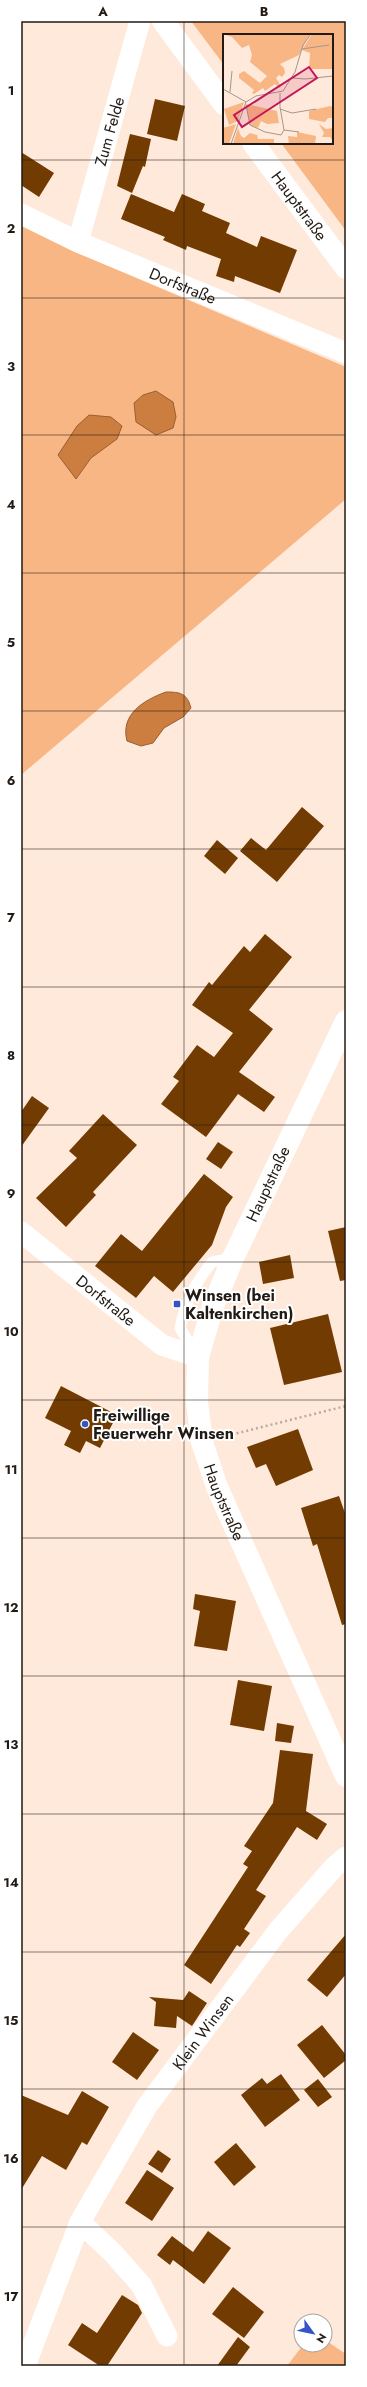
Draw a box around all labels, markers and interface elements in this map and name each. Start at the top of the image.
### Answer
text: A [97,2,108,21]
text: B [260,2,269,21]
inset map [223,34,333,144]
text: 1 [8,81,14,100]
street label: Zum Felde [88,94,130,168]
street label: Hauptstraße [266,166,333,245]
text: 2 [7,219,15,238]
street label: Dorfstraße [146,261,220,310]
text: 3 [7,357,15,376]
text: 4 [6,495,16,514]
text: 5 [7,633,15,652]
text: 6 [7,771,16,790]
text: 7 [7,908,15,927]
text: 8 [7,1046,15,1065]
street label: Hauptstraße [240,1142,296,1226]
text: 9 [7,1184,16,1203]
street label: Dorfstraße [71,1269,141,1331]
place label: Winsen (bei Kaltenkirchen) [185,1284,293,1325]
marker: Winsen (bei Kaltenkirchen) [172,1299,182,1309]
text: 10 [3,1322,19,1341]
place label: Freiwillige Feuerwehr Winsen [93,1404,234,1445]
marker: Freiwillige Feuerwehr Winsen [80,1419,90,1429]
text: 11 [4,1460,18,1479]
street label: Hauptstraße [198,1460,251,1544]
text: 12 [3,1598,19,1617]
text: 13 [4,1735,18,1754]
text: 14 [3,1873,19,1892]
street label: Klein Winsen [167,1989,239,2075]
text: 15 [3,2011,19,2030]
text: 16 [3,2149,19,2168]
text: 17 [4,2287,18,2306]
north arrow [293,2313,333,2353]
text: N [312,2330,330,2346]

